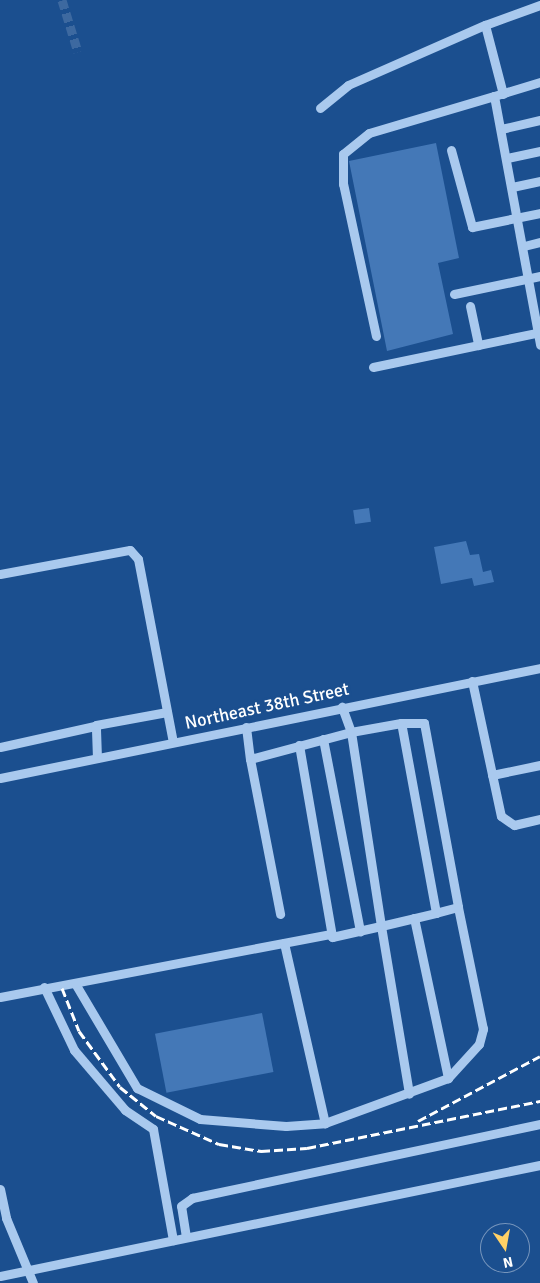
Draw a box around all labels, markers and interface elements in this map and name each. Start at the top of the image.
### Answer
street label: Northeast 38th Street [183,678,351,734]
north arrow [480,1223,530,1273]
text: N [501,1253,515,1272]

